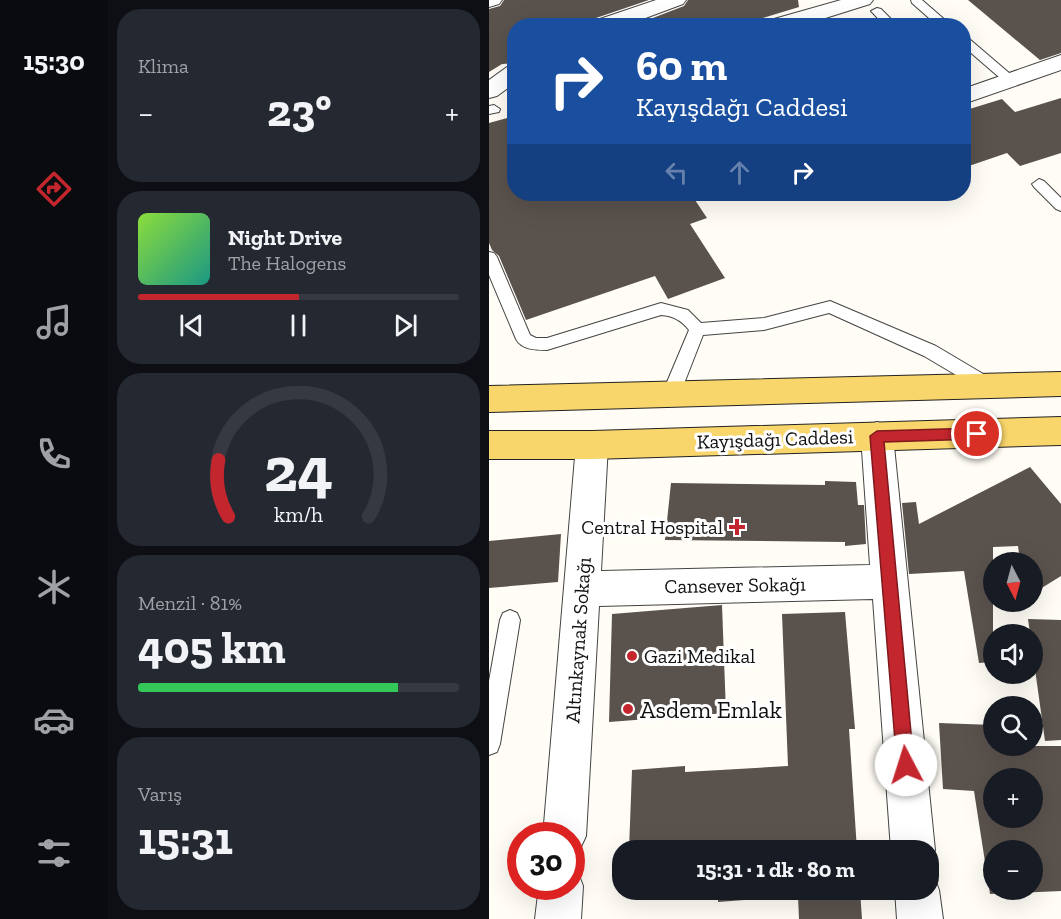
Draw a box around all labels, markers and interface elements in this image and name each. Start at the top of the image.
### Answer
text: 60 m [636,40,727,91]
icon: right [537,42,615,120]
text: 15:30 [23,45,85,77]
text: Klima [138,54,189,78]
text: 23° [267,84,332,138]
text: Kayışdağı Caddesi [636,91,848,123]
text: − [138,93,153,132]
text: + [445,93,459,132]
icon: left [660,156,693,189]
icon: ahead [723,156,756,189]
icon: right [786,156,819,189]
icon: directions [33,168,75,210]
text: Night Drive [228,224,342,251]
text: The Halogens [228,251,346,275]
icon: music [33,301,75,343]
icon: previous [175,309,208,342]
icon: pause [282,309,315,342]
icon: next [389,309,422,342]
pin [951,408,1002,459]
icon: arrive [960,417,993,450]
street label: Kayışdağı Caddesi [696,424,854,454]
text: 24 [264,432,333,507]
icon: phone [33,433,75,475]
text: km/h [274,502,323,527]
place label: Central Hospital [581,515,723,539]
marker: Central Hospital [728,518,746,536]
north arrow [983,552,1043,612]
map controls [983,552,1043,900]
street label: Altınkaynak Sokağı [560,556,596,724]
icon: climate [33,566,75,608]
street label: Cansever Sokağı [664,572,806,598]
text: Menzil · 81% [138,591,242,615]
text: 405 km [138,621,286,675]
button: sound [983,624,1043,684]
place label: Gazi Medikal [644,644,755,668]
marker: Gazi Medikal [625,649,639,663]
place label: Asdem Emlak [640,695,782,724]
button: search [983,696,1043,756]
icon: car [33,699,75,741]
marker: Asdem Emlak [621,702,635,716]
position arrow [874,733,938,797]
button: + [983,768,1043,828]
text: Varış [138,782,182,806]
text: 15:31 [138,812,233,866]
speed limit sign: 30 [507,822,585,900]
icon: filters [33,832,75,874]
button: − [983,840,1043,900]
text: 15:31 · 1 dk · 80 m [696,856,855,883]

